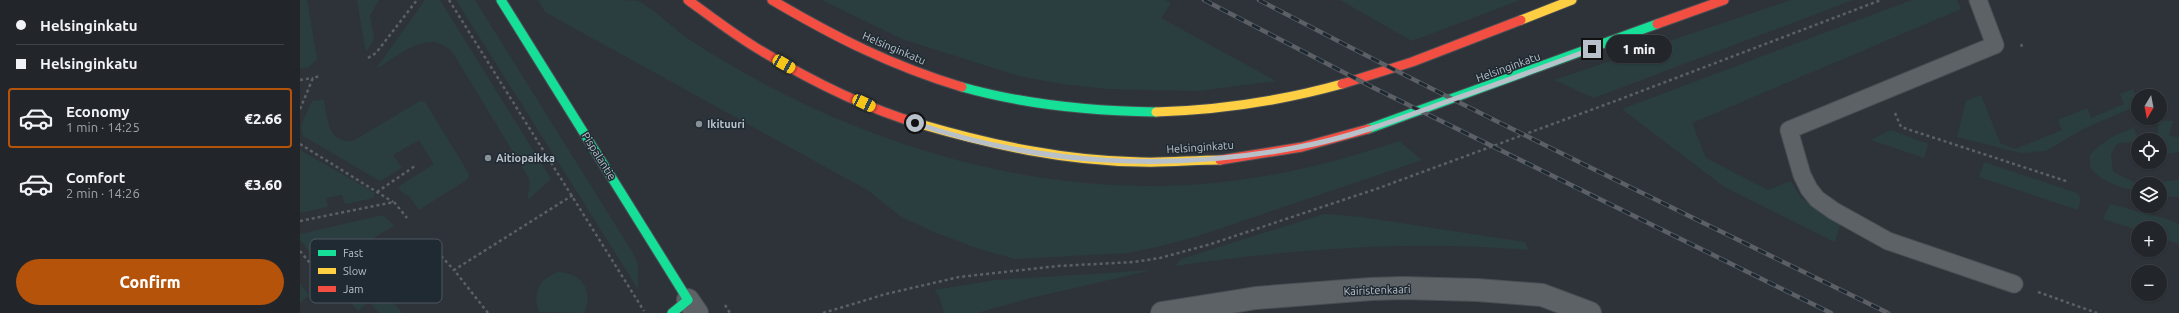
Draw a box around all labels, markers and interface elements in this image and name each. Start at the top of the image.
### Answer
text: Helsinginkatu [40,17,138,34]
street label: Helsinginkatu [861,29,927,67]
callout: 1 min [1606,35,1672,63]
route end [1583,40,1601,58]
text: 1 min [1622,42,1656,56]
street label: Helsinginkatu [1474,50,1542,84]
car [771,53,797,75]
text: Helsinginkatu [40,55,138,72]
north arrow [2131,89,2167,125]
map controls [2131,89,2167,301]
car [851,92,877,114]
icon: car [18,100,54,136]
text: Economy [66,103,130,120]
text: €2.66 [244,110,282,127]
route start [906,114,924,132]
place label: Ikituuri [707,118,745,130]
marker: Ikituuri [694,119,704,129]
text: 1 min · 14:25 [66,120,140,134]
street label: Pispalantie [580,130,618,182]
button: locate [2131,133,2167,169]
street label: Helsinginkatu [1166,139,1234,155]
place label: Aitiopaikka [496,152,555,164]
marker: Aitiopaikka [483,153,493,163]
icon: car [18,166,54,202]
text: Comfort [66,169,125,186]
text: €3.60 [244,176,282,193]
button: layers [2131,177,2167,213]
text: 2 min · 14:26 [66,186,140,200]
button: + [2131,221,2167,257]
legend [310,239,442,303]
text: Fast [343,247,364,259]
button: Confirm [16,259,284,305]
text: Slow [343,265,367,277]
button: − [2131,265,2167,301]
text: Jam [343,283,364,295]
street label: Kairistenkaari [1343,283,1411,297]

